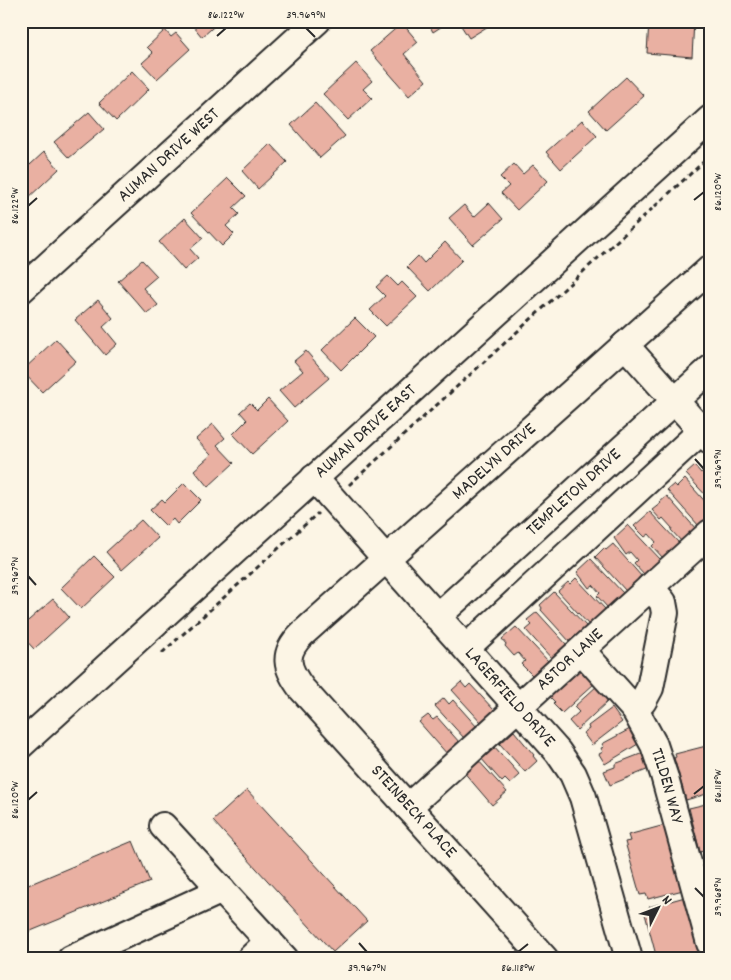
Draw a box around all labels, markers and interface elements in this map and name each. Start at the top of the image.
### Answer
text: 86.122°W [208,7,244,24]
text: 39.969°N [286,7,326,24]
street label: AUMAN DRIVE WEST [112,102,226,209]
text: 86.120°W [710,173,727,211]
text: 86.122°W [7,188,24,224]
street label: AUMAN DRIVE EAST [309,379,422,485]
street label: MADELYN DRIVE [447,417,542,506]
street label: TEMPLETON DRIVE [521,443,627,542]
text: 39.969°N [710,449,727,489]
text: 39.967°N [7,557,24,595]
street label: ASTOR LANE [531,623,609,697]
street label: LAGERFIELD DRIVE [458,642,561,753]
street label: TILDEN WAY [643,745,690,828]
street label: STEINBECK PLACE [364,760,462,864]
text: 86.118°W [710,769,727,803]
text: 86.120°W [7,781,24,819]
text: 39.968°N [710,878,727,916]
north arrow [634,882,684,932]
text: N [656,891,676,910]
text: 39.967°N [348,960,386,977]
text: 86.118°W [501,960,535,977]

